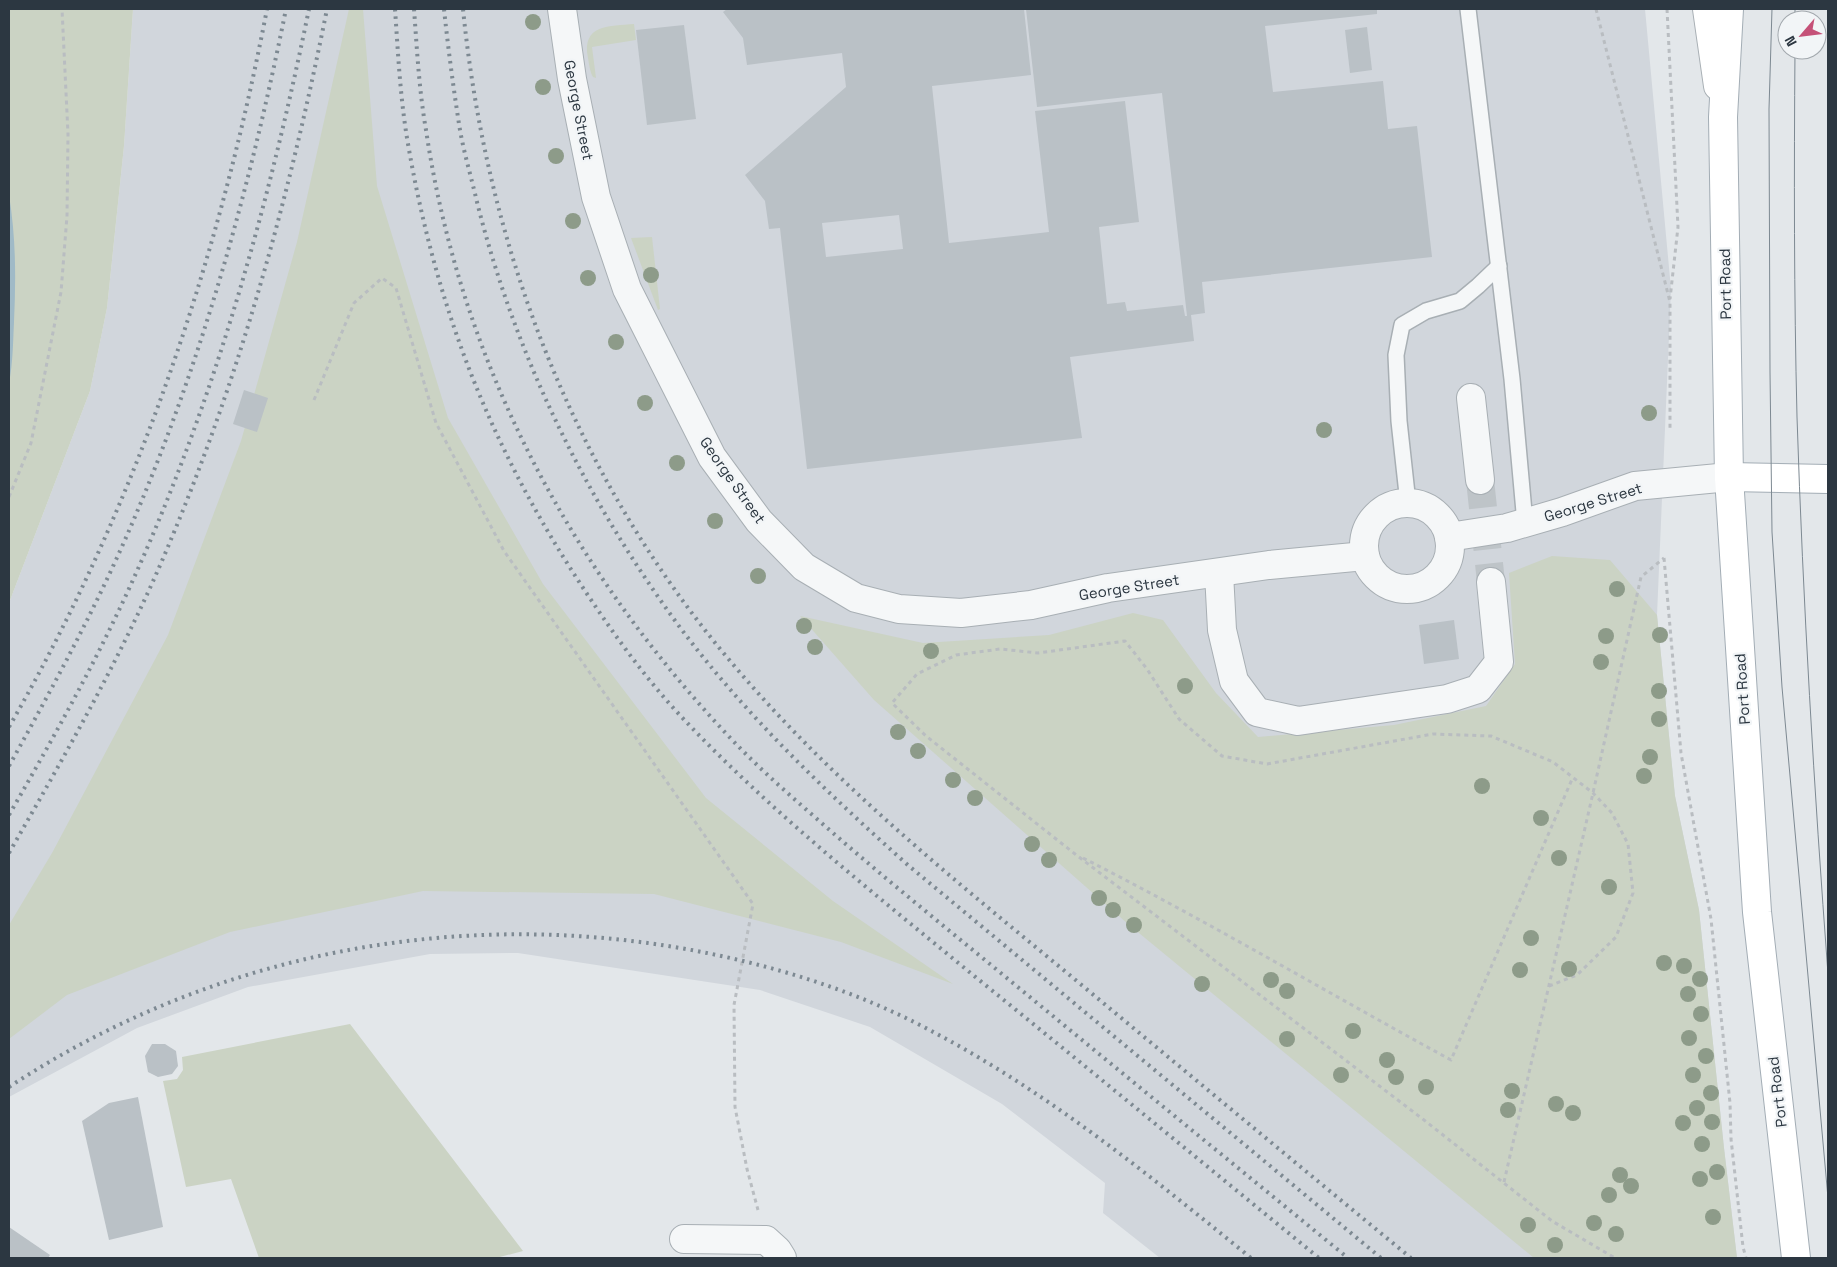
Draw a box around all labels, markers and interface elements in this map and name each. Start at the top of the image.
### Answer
north arrow [1777,10,1827,60]
text: N [1780,33,1801,49]
street label: George Street [560,58,598,162]
street label: Port Road [1715,248,1735,320]
street label: George Street [696,433,770,527]
street label: George Street [1542,478,1644,526]
street label: George Street [1077,570,1181,604]
street label: Port Road [1730,653,1754,725]
street label: Port Road [1763,1055,1791,1129]

